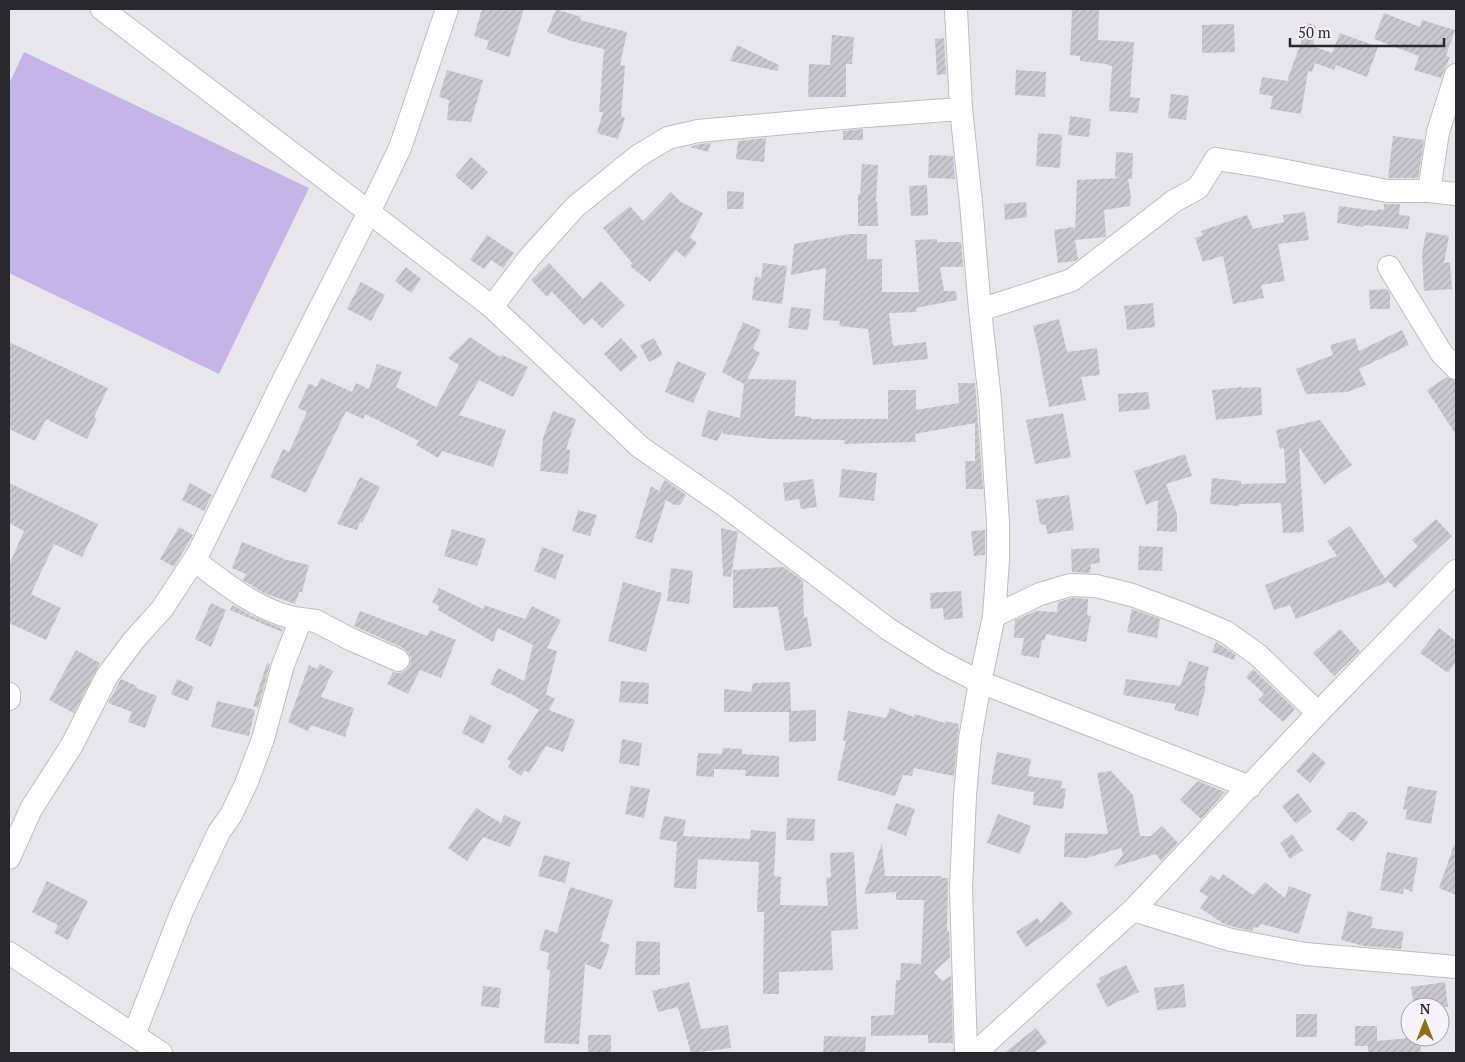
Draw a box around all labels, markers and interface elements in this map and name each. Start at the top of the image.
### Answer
scale bar [1290,15,1444,47]
text: 50 m [1298,22,1331,42]
north arrow [1400,997,1450,1047]
text: N [1420,999,1431,1018]

